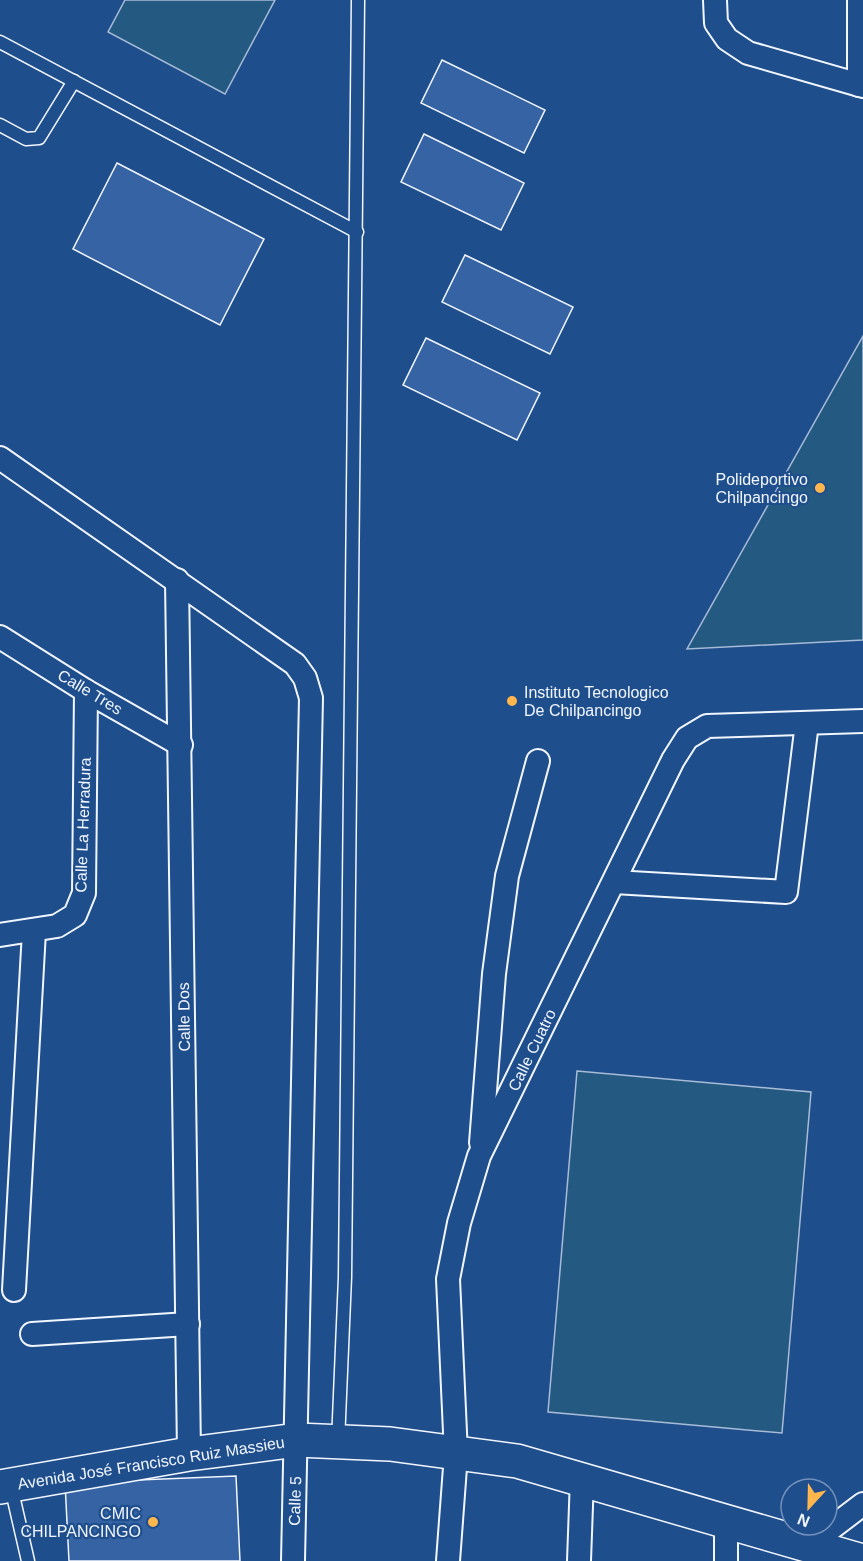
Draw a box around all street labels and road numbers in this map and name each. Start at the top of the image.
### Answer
street label: Calle Tres [55,666,125,718]
street label: Calle La Herradura [72,757,94,893]
street label: Calle Dos [175,982,193,1052]
street label: Calle Cuatro [505,1006,559,1094]
street label: Avenida José Francisco Ruiz Massieu [16,1433,286,1493]
street label: Calle 5 [286,1476,304,1526]

